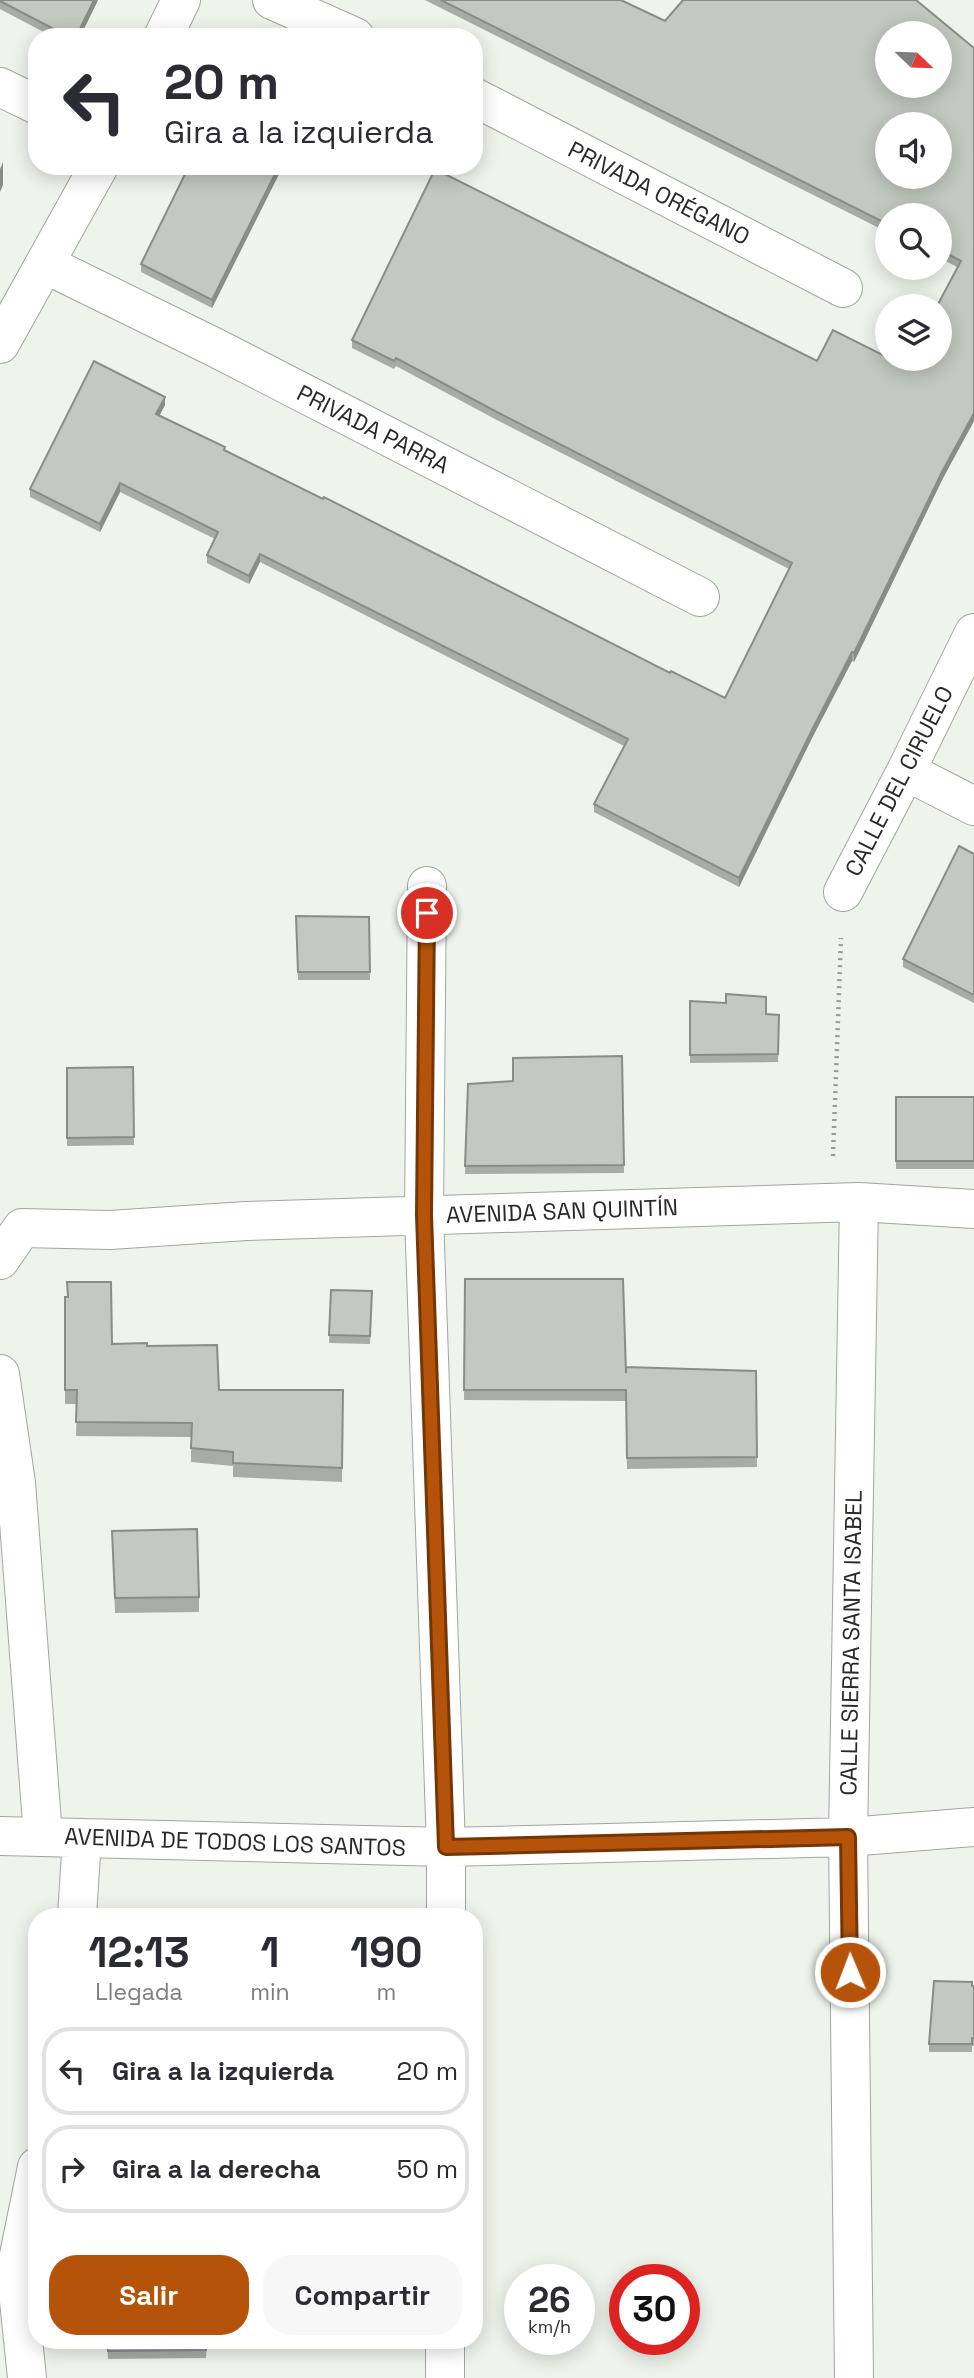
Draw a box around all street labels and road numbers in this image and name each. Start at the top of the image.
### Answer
street label: PRIVADA ORÉGANO [563,134,755,252]
street label: PRIVADA PARRA [292,378,454,480]
street label: CALLE DEL CIRUELO [838,681,960,881]
street label: AVENIDA SAN QUINTÍN [445,1192,679,1230]
street label: CALLE SIERRA SANTA ISABEL [833,1490,869,1796]
street label: AVENIDA DE TODOS LOS SANTOS [64,1821,406,1863]

